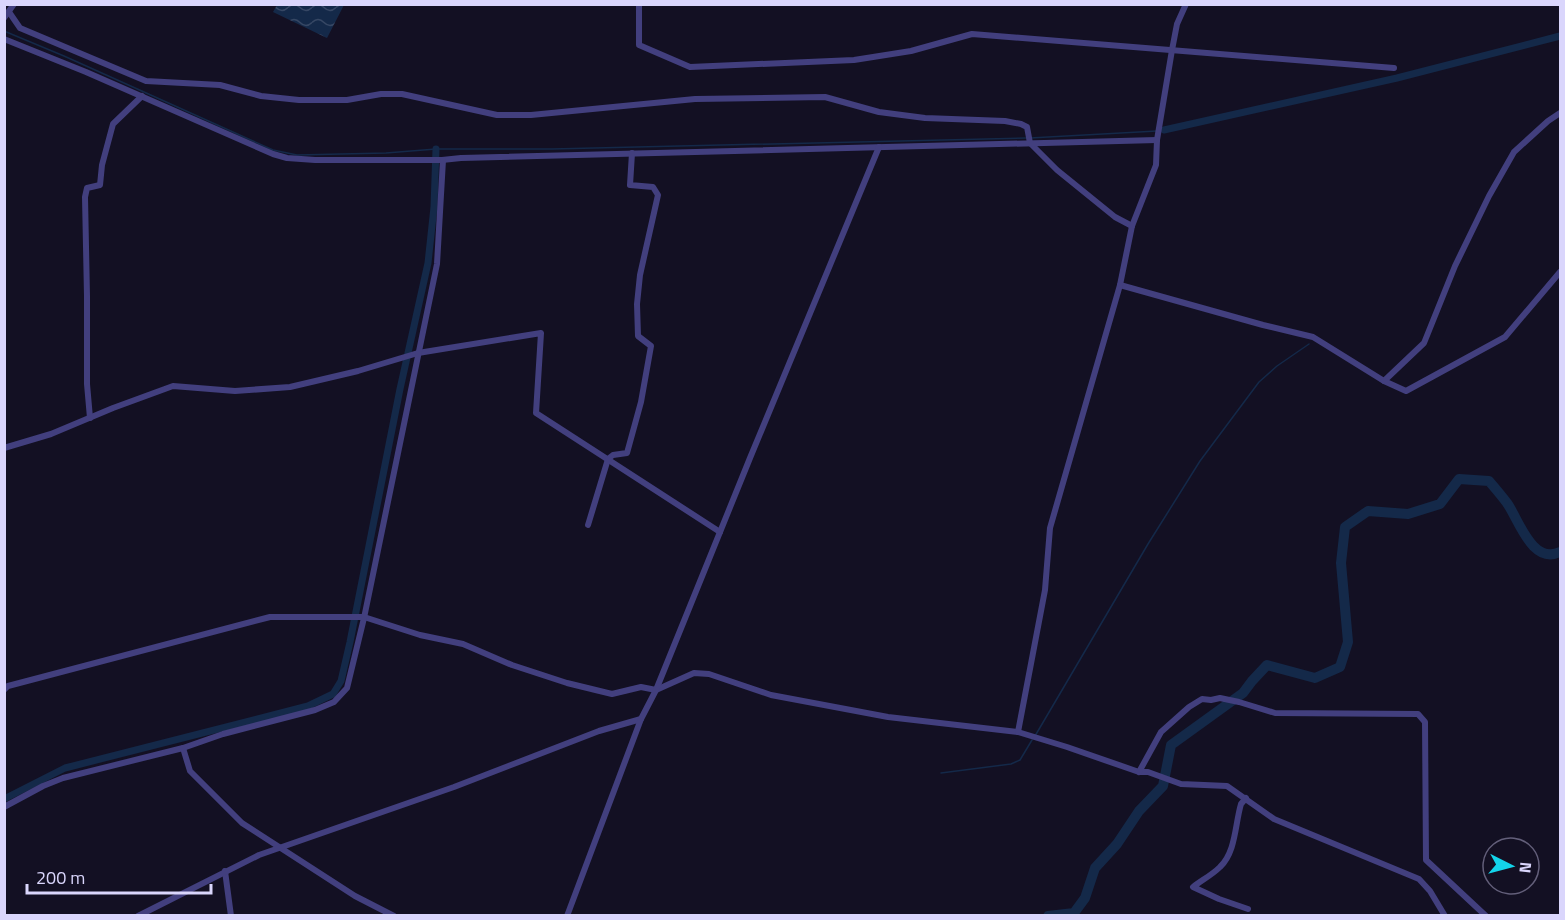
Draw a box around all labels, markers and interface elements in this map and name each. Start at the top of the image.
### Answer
north arrow [1481,836,1541,896]
scale bar [27,857,212,895]
text: N [1513,861,1538,874]
text: 200 m [36,864,85,891]

